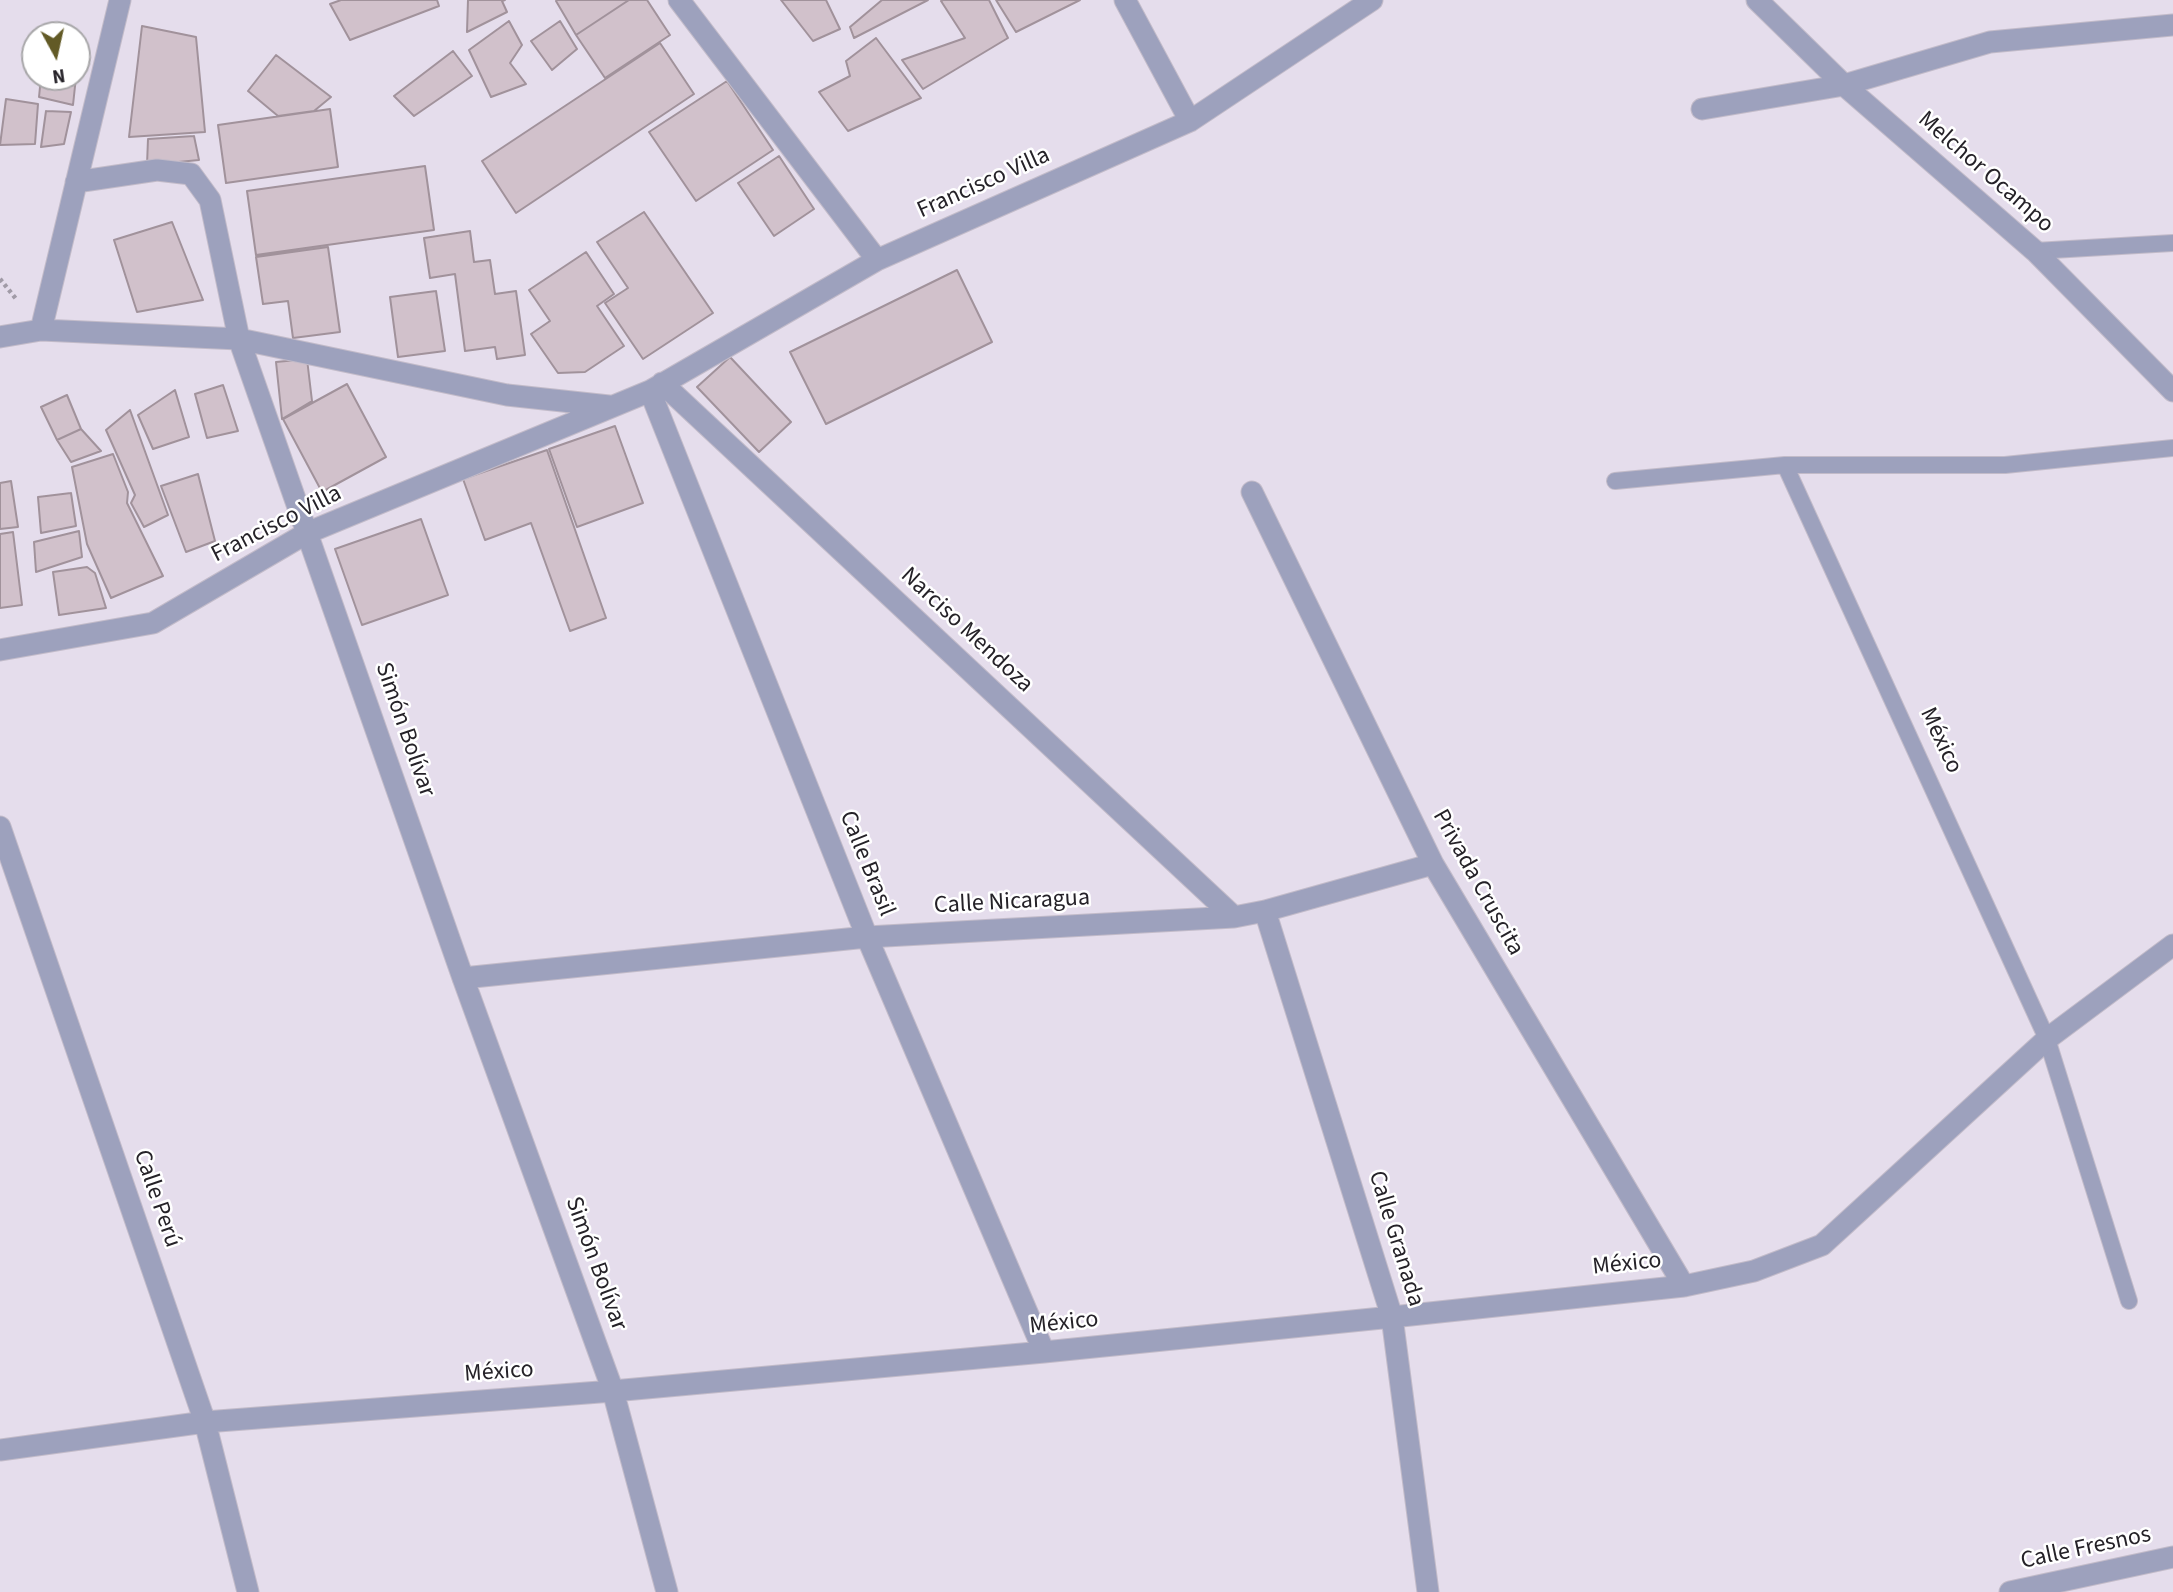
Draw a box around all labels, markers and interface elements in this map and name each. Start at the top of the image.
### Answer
north arrow [21,21,91,91]
text: N [51,61,67,90]
street label: Melchor Ocampo [1911,106,2059,240]
street label: Francisco Villa [913,142,1055,226]
street label: Francisco Villa [207,480,347,570]
street label: Narciso Mendoza [894,562,1038,700]
street label: Simón Bolívar [368,659,440,801]
street label: México [1912,704,1968,778]
street label: Privada Cruscita [1425,805,1529,961]
street label: Calle Brasil [832,807,900,921]
street label: Calle Nicaragua [933,885,1091,921]
street label: Calle Perú [126,1147,186,1251]
street label: Calle Granada [1361,1168,1429,1310]
street label: Simón Bolívar [558,1193,632,1335]
street label: México [1591,1247,1663,1283]
street label: México [1028,1306,1100,1342]
street label: México [463,1356,535,1390]
street label: Calle Fresnos [2018,1521,2154,1577]

